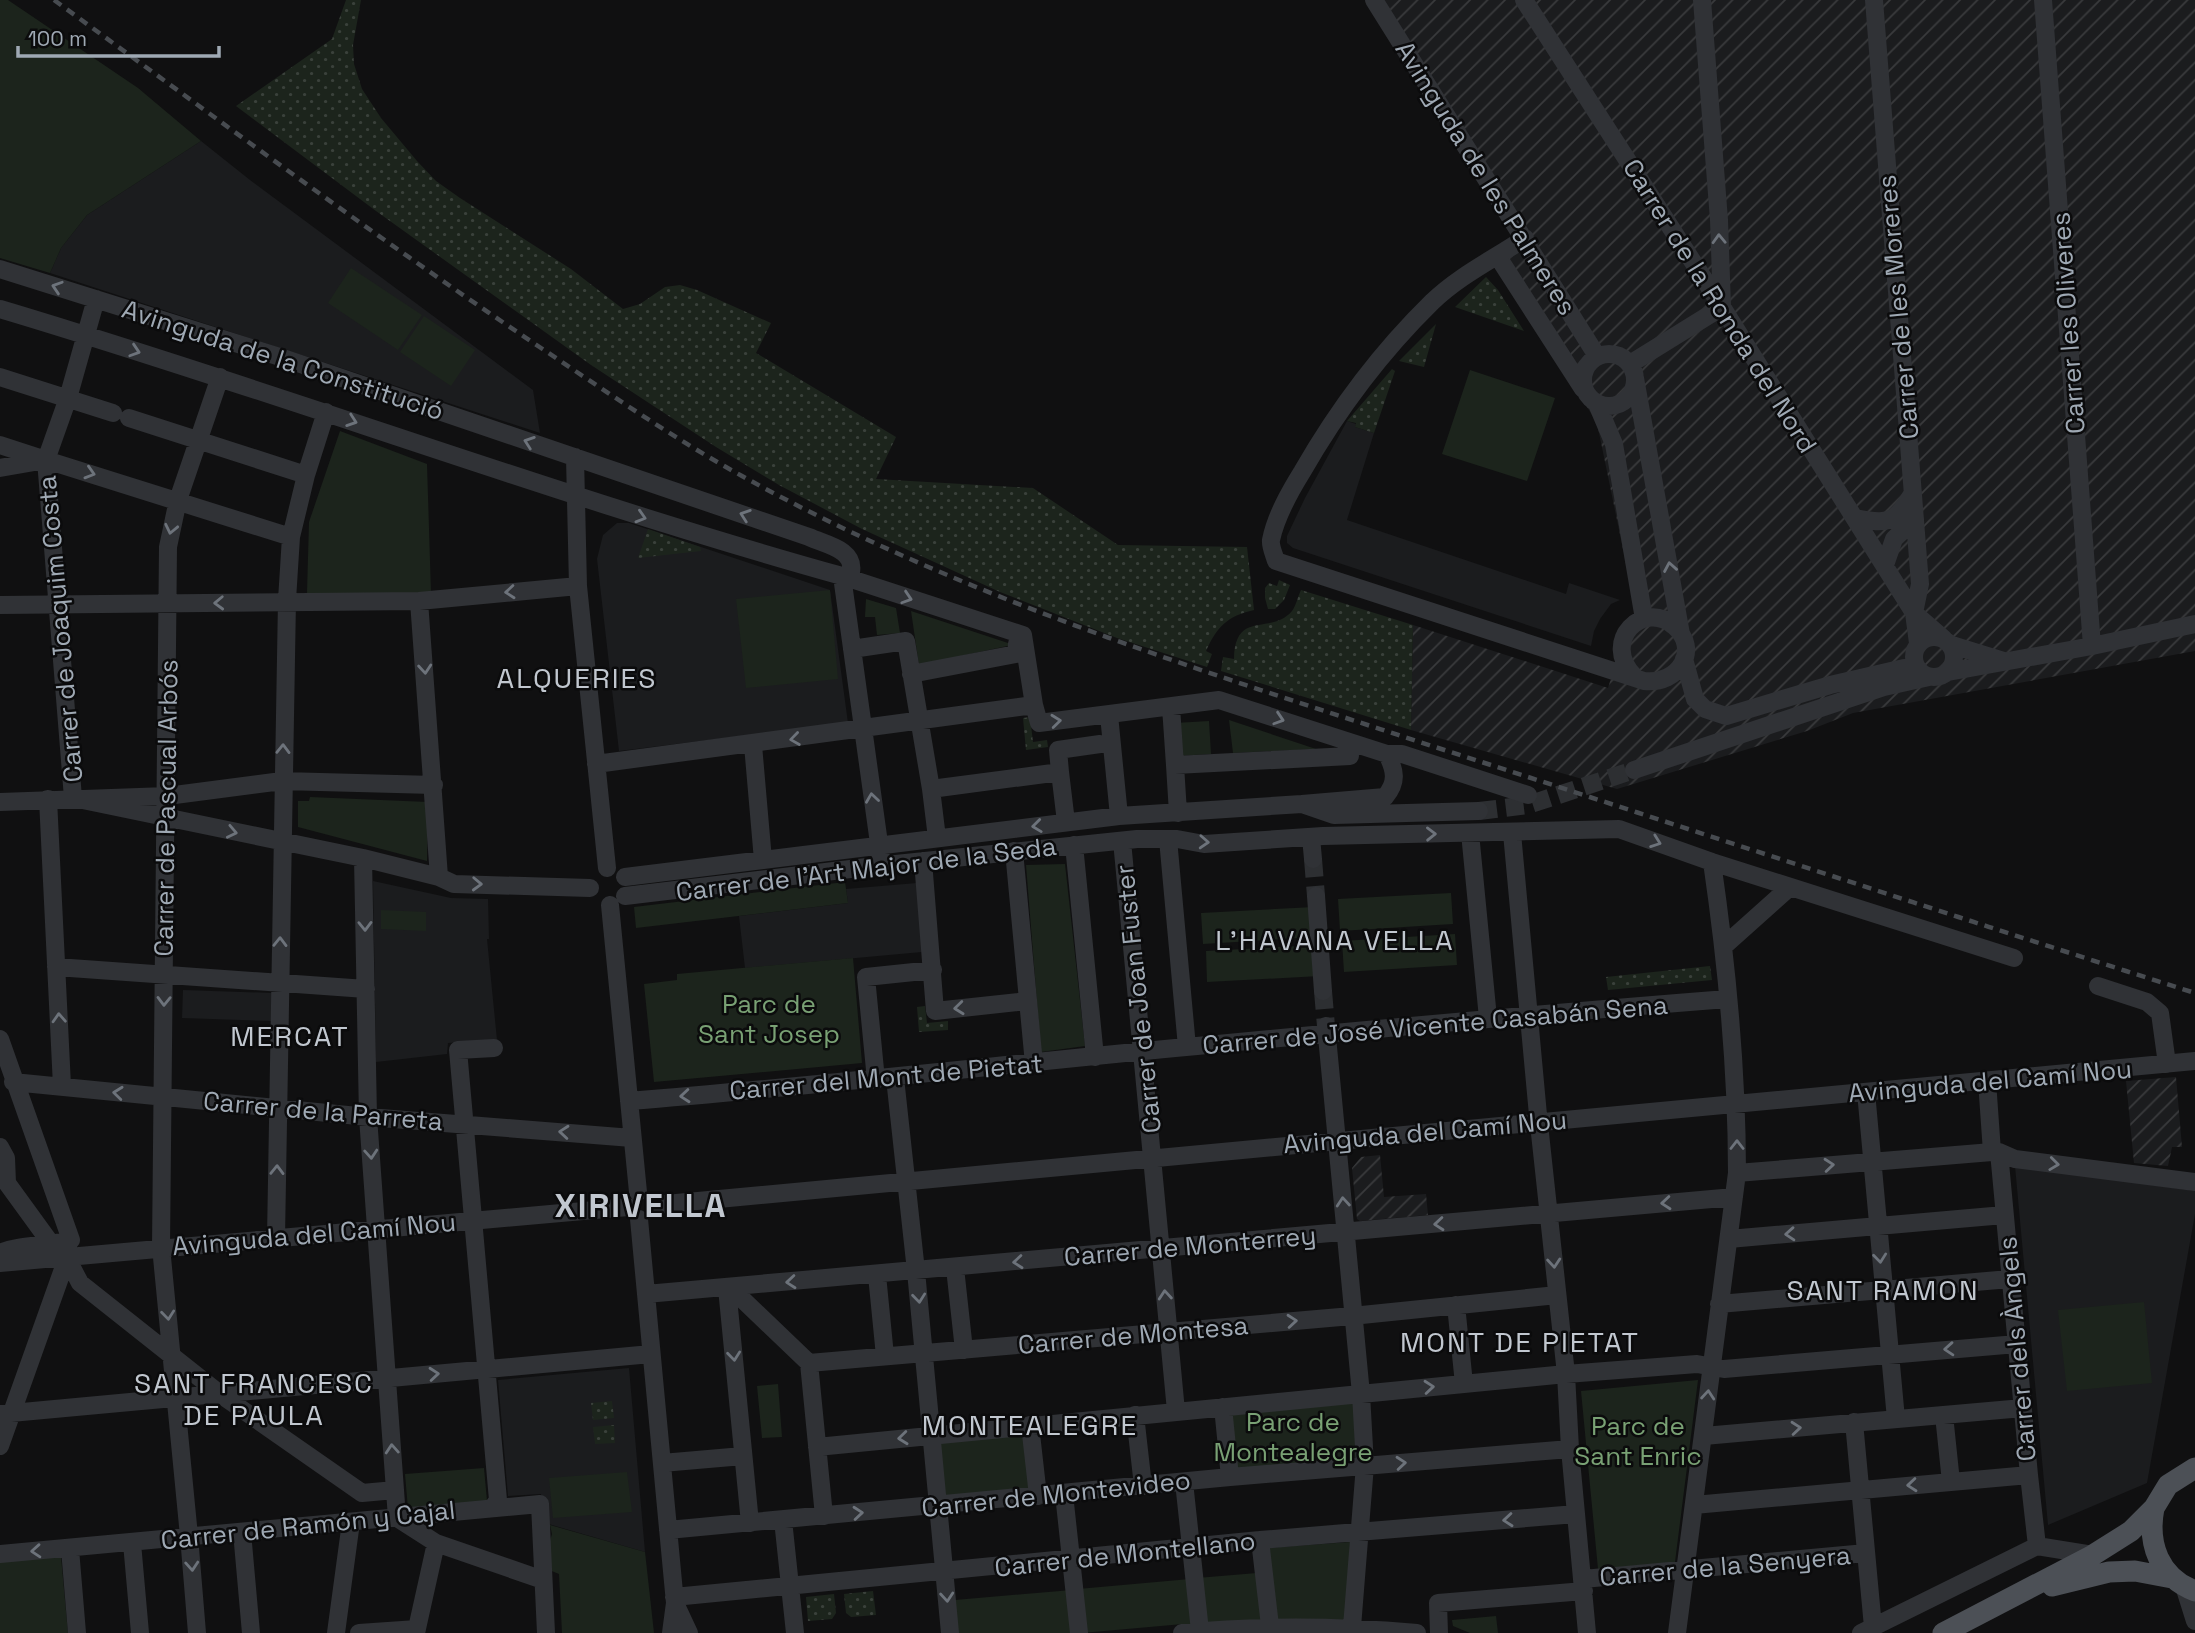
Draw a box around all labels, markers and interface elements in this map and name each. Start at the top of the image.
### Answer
scale bar [18,14,219,58]
text: 100 m [28,25,87,52]
street label: Avinguda de les Palmeres [1388,35,1584,321]
street label: Carrer de la Ronda del Nord [1615,152,1825,460]
street label: Carrer de les Moreres [1870,173,1926,441]
street label: Carrer les Oliveres [2043,211,2093,435]
one-way arrow [1712,233,1727,244]
one-way arrow [51,280,63,295]
street label: Avinguda de la Constitució [118,292,448,428]
one-way arrow [129,343,141,357]
one-way arrow [345,413,357,427]
one-way arrow [524,435,536,450]
one-way arrow [84,465,96,480]
street label: Carrer de Joaquim Costa [30,474,90,784]
one-way arrow [635,508,647,523]
one-way arrow [739,509,751,523]
one-way arrow [165,523,180,535]
one-way arrow [1663,561,1678,573]
one-way arrow [504,584,515,599]
one-way arrow [901,589,913,604]
one-way arrow [213,595,224,610]
street label: Carrer de Pascual Arbós [146,659,186,957]
district label: ALQUERIES [497,660,657,696]
one-way arrow [417,663,432,674]
one-way arrow [1273,711,1285,726]
one-way arrow [1051,714,1062,729]
one-way arrow [790,731,801,746]
one-way arrow [275,744,291,754]
one-way arrow [865,792,880,804]
one-way arrow [1032,818,1043,833]
one-way arrow [226,823,238,838]
one-way arrow [1427,826,1437,842]
street label: Carrer de l'Art Major de la Seda [674,829,1058,909]
one-way arrow [1650,834,1662,848]
one-way arrow [1199,835,1210,850]
street label: Carrer de Joan Fuster [1107,863,1169,1135]
one-way arrow [472,877,483,892]
one-way arrow [357,921,372,932]
district label: L'HAVANA VELLA [1215,922,1455,958]
one-way arrow [272,936,288,947]
park label: Parc de Sant Josep [698,987,840,1051]
street label: Carrer de José Vicente Casabán Sena [1201,988,1669,1062]
one-way arrow [156,996,172,1007]
one-way arrow [954,1001,965,1016]
one-way arrow [51,1012,66,1023]
district label: MERCAT [230,1018,350,1054]
street label: Carrer del Mont de Pietat [728,1046,1044,1108]
street label: Avinguda del Camí Nou [1847,1052,2133,1110]
street label: Carrer de la Parreta [202,1084,444,1138]
one-way arrow [112,1085,124,1100]
one-way arrow [679,1088,690,1103]
street label: Avinguda del Camí Nou [1282,1103,1568,1161]
one-way arrow [559,1125,570,1140]
one-way arrow [1729,1140,1745,1150]
one-way arrow [363,1148,378,1159]
one-way arrow [2048,1157,2060,1172]
one-way arrow [1824,1158,1835,1173]
one-way arrow [269,1164,285,1174]
district label: XIRIVELLA [555,1185,727,1227]
one-way arrow [1660,1195,1671,1210]
one-way arrow [1336,1196,1351,1207]
street label: Avinguda del Camí Nou [171,1205,457,1263]
one-way arrow [1434,1216,1445,1231]
street label: Carrer de Monterrey [1063,1218,1317,1274]
one-way arrow [1784,1226,1795,1241]
street label: Carrer dels Àngels [1990,1235,2044,1463]
one-way arrow [1872,1253,1887,1264]
one-way arrow [1012,1254,1023,1269]
one-way arrow [1546,1257,1561,1268]
district label: SANT RAMON [1786,1272,1980,1308]
one-way arrow [785,1274,796,1289]
one-way arrow [1158,1289,1173,1300]
one-way arrow [911,1293,926,1304]
street label: Carrer de Montesa [1016,1308,1250,1362]
one-way arrow [160,1310,175,1321]
one-way arrow [1287,1314,1298,1329]
district label: MONT DE PIETAT [1400,1324,1640,1360]
one-way arrow [1943,1341,1954,1356]
one-way arrow [726,1350,741,1362]
district label: SANT FRANCESC DE PAULA [134,1365,374,1433]
one-way arrow [429,1367,440,1382]
one-way arrow [1424,1380,1435,1395]
one-way arrow [1700,1390,1715,1401]
park label: Parc de Montealegre [1213,1405,1373,1469]
district label: MONTEALEGRE [922,1407,1138,1443]
park label: Parc de Sant Enric [1574,1409,1702,1473]
one-way arrow [1791,1420,1802,1435]
one-way arrow [897,1430,909,1445]
one-way arrow [385,1444,400,1455]
one-way arrow [1396,1456,1407,1471]
street label: Carrer de Montevideo [920,1463,1192,1525]
one-way arrow [1906,1477,1917,1492]
street label: Carrer de Ramón y Cajal [159,1493,457,1557]
one-way arrow [853,1506,864,1521]
one-way arrow [1502,1512,1513,1527]
street label: Carrer de Montellano [993,1523,1257,1585]
street label: Carrer de la Senyera [1598,1538,1852,1594]
one-way arrow [30,1543,41,1558]
one-way arrow [184,1561,199,1572]
one-way arrow [939,1592,954,1603]

